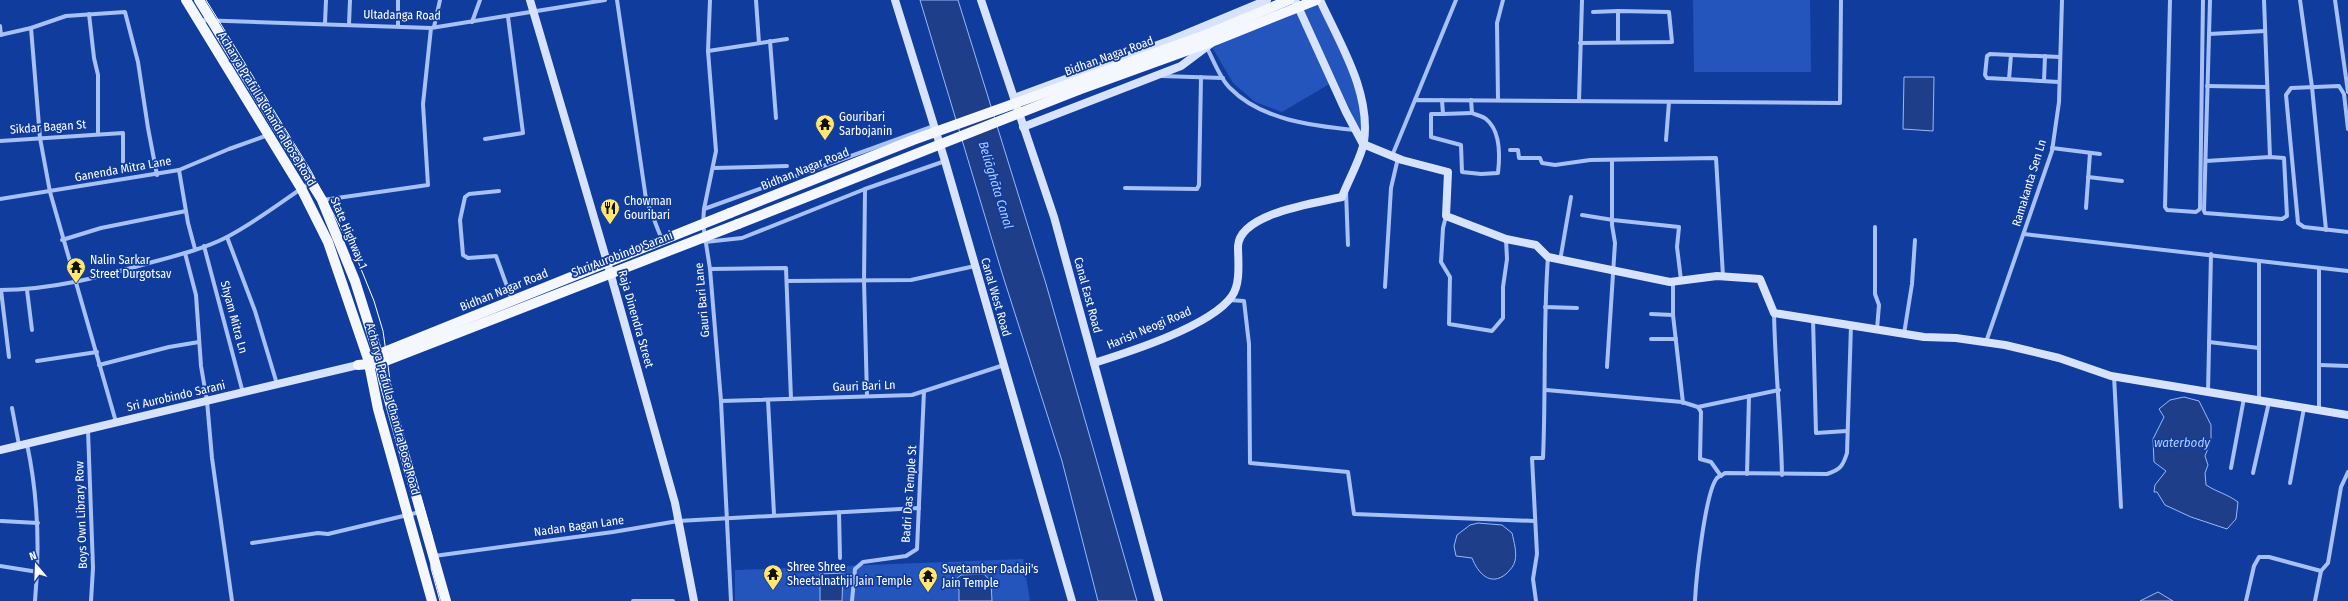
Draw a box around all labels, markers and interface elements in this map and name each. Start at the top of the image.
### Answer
street label: Ultadanga Road [363,7,441,23]
street label: Acharya Prafulla Chandra Bose Road [215,29,319,189]
street label: Bidhan Nagar Road [1063,33,1155,79]
place label: Gouribari Sarbojanin [839,110,892,138]
temple icon: Gouribari Sarbojanin [814,113,836,141]
street label: Sikdar Bagan St [9,117,87,137]
street label: Ramakanta Sen Ln [2009,138,2049,228]
water label: Beliāghāta Canal [976,139,1017,231]
street label: Bidhan Nagar Road [759,145,851,193]
street label: Ganenda Mitra Lane [74,154,172,184]
place label: Chowman Gouribari [624,194,672,222]
street label: State Highway 1 [328,195,370,271]
restaurant icon: Chowman Gouribari [599,197,621,225]
street label: Shri Aurobindo Sarani [569,228,675,280]
place label: Nalin Sarkar Street Durgotsav [90,253,172,281]
temple icon: Nalin Sarkar Street Durgotsav [65,256,87,284]
street label: Canal West Road [978,256,1014,338]
street label: Canal East Road [1071,256,1105,334]
street label: Gauri Bari Lane [692,262,712,338]
street label: Bidhan Nagar Road [458,266,550,314]
street label: Raja Dinendra Street [615,269,657,370]
street label: Shyam Mitra Ln [218,279,250,355]
street label: Harish Neogi Road [1105,304,1193,352]
street label: Acharya Prafulla Chandra Bose Road [363,321,423,497]
street label: Sri Aurobindo Sarani [125,378,227,414]
street label: Gauri Bari Ln [832,378,896,394]
water label: waterbody [2154,435,2211,450]
street label: Badri Das Temple St [899,445,919,543]
street label: Boys Own Library Row [72,461,90,569]
street label: Nadan Bagan Lane [533,513,625,539]
north arrow [16,545,56,585]
text: N [28,549,38,563]
place label: Shree Shree Sheetalnathji Jain Temple [787,560,912,588]
place label: Swetamber Dadaji's Jain Temple [942,562,1038,590]
temple icon: Shree Shree Sheetalnathji Jain Temple [762,563,784,591]
temple icon: Swetamber Dadaji's Jain Temple [917,565,939,593]

